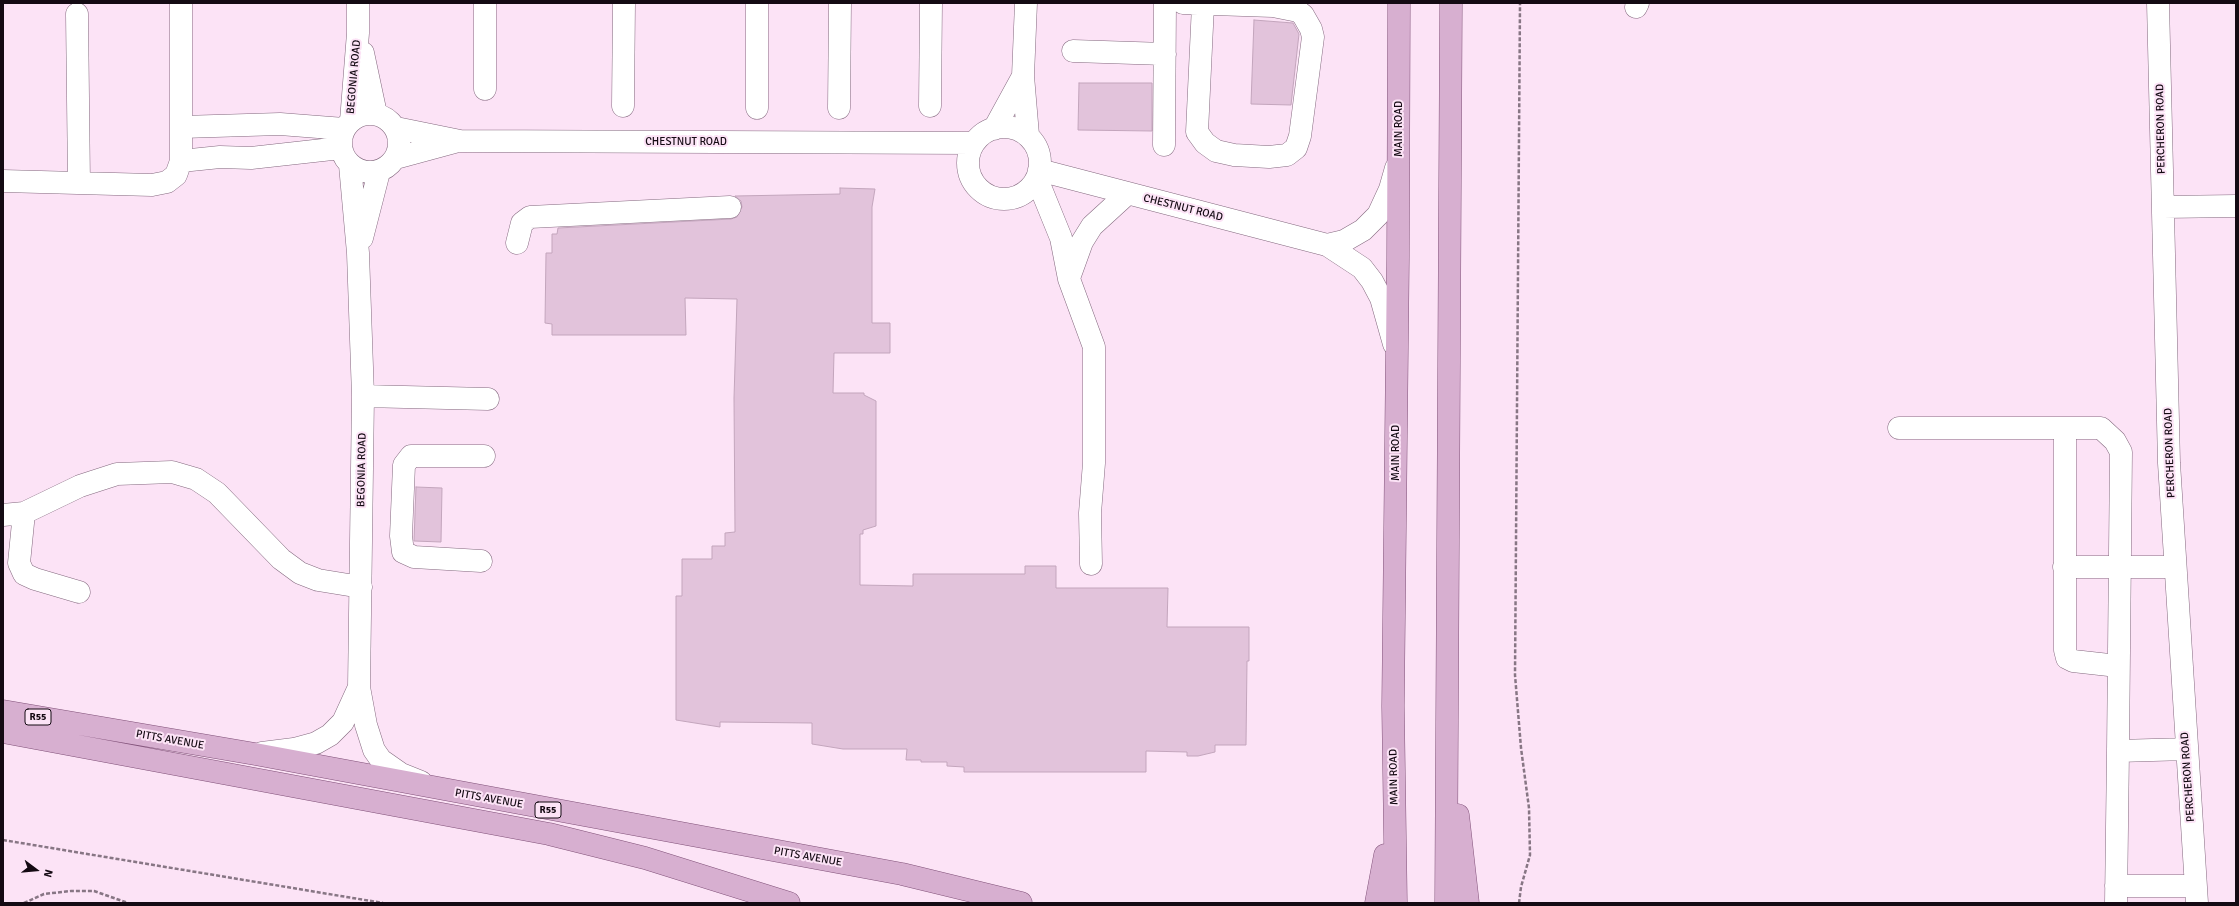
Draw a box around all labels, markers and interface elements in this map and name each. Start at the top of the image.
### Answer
street label: BEGONIA ROAD [344,39,364,115]
street label: PERCHERON ROAD [2154,84,2168,174]
street label: MAIN ROAD [1392,101,1406,157]
street label: CHESTNUT ROAD [645,135,727,149]
street label: CHESTNUT ROAD [1142,192,1224,224]
street label: PERCHERON ROAD [2162,408,2178,498]
street label: MAIN ROAD [1389,425,1403,481]
street label: BEGONIA ROAD [355,433,369,507]
road number: R55 [25,709,51,725]
street label: PITTS AVENUE [135,728,205,752]
street label: PERCHERON ROAD [2178,732,2198,822]
street label: MAIN ROAD [1387,749,1401,805]
street label: PITTS AVENUE [454,787,524,811]
road number: R55 [535,802,561,818]
street label: PITTS AVENUE [773,845,843,869]
north arrow [16,850,56,890]
text: N [41,868,55,879]

